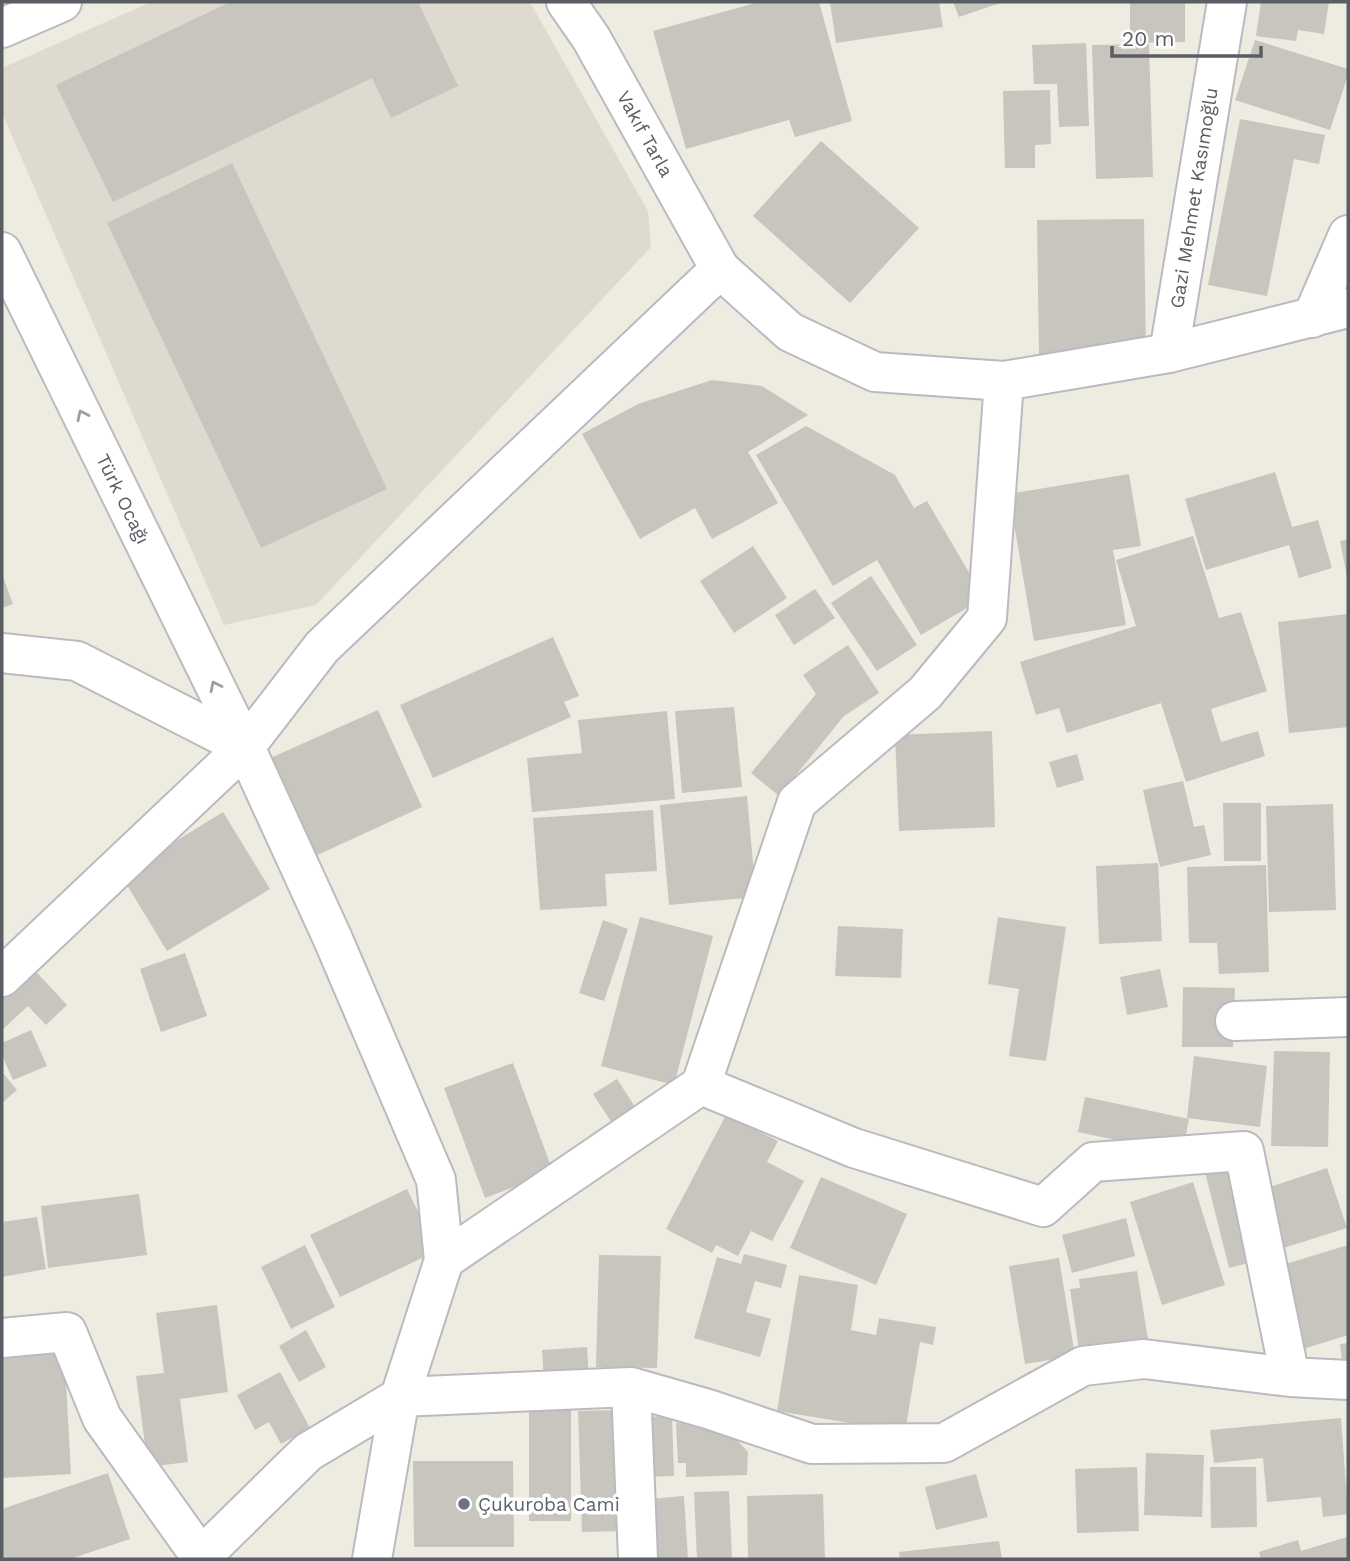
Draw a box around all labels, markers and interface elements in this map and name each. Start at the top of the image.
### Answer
scale bar [1112,14,1261,58]
text: 20 m [1122,26,1174,51]
street label: Gazi Mehmet Kasımoğlu [1165,86,1223,310]
street label: Vakıf Tarla [612,87,678,181]
one-way arrow [77,410,91,422]
street label: Türk Ocağı [91,450,155,548]
one-way arrow [209,681,223,693]
place label: Çukuroba Cami [478,1493,620,1516]
marker: Çukuroba Cami [456,1496,472,1512]

